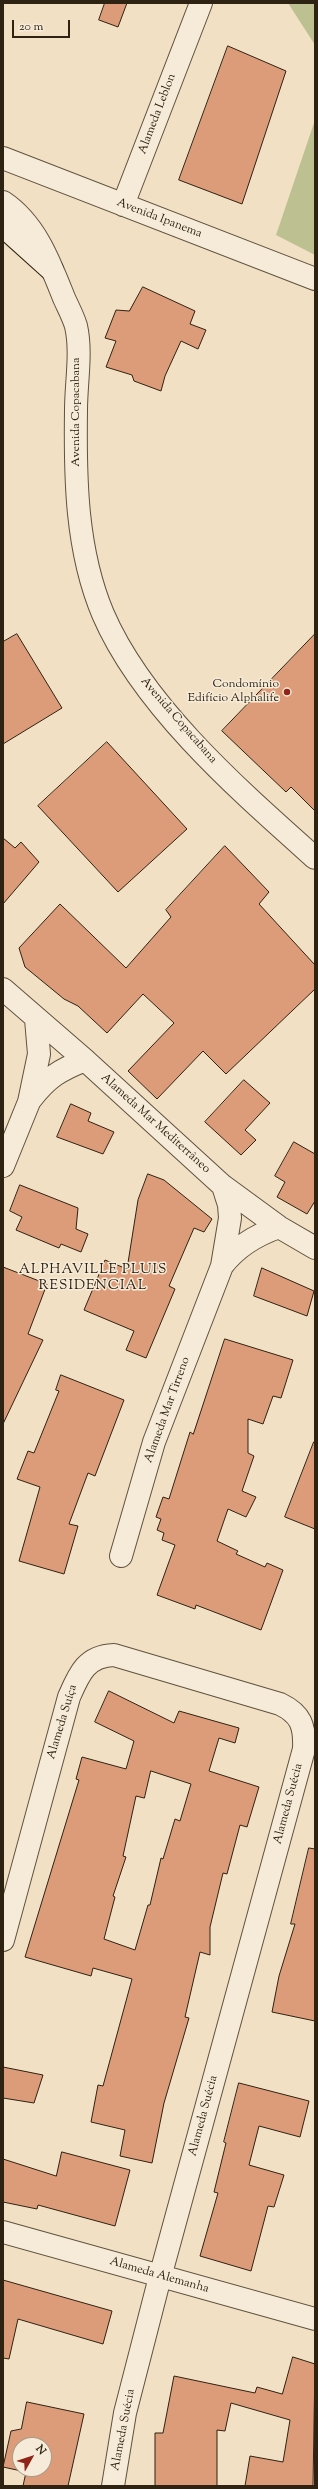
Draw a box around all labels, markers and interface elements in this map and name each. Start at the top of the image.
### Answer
scale bar [14,12,72,38]
text: 20 m [19,18,43,36]
street label: Alameda Leblon [136,72,180,156]
street label: Avenida Ipanema [114,196,204,242]
street label: Avenida Copacabana [70,357,84,467]
street label: Avenida Copacabana [137,675,219,767]
place label: Condomínio Edifício Alphalife [188,678,279,706]
marker: Condomínio Edifício Alphalife [282,687,292,697]
street label: Alameda Mar Mediterrâneo [97,1071,213,1177]
district label: ALPHAVILLE PLUIS RESIDENCIAL [19,1263,167,1296]
street label: Alameda Mar Tirreno [142,1355,194,1465]
street label: Alameda Suíça [45,1683,81,1761]
street label: Alameda Suécia [271,1762,307,1846]
street label: Alameda Suécia [186,2074,222,2158]
street label: Alameda Alemanha [108,2255,210,2297]
street label: Alameda Suécia [109,2388,139,2472]
north arrow [12,2437,52,2477]
text: N [32,2442,50,2459]

